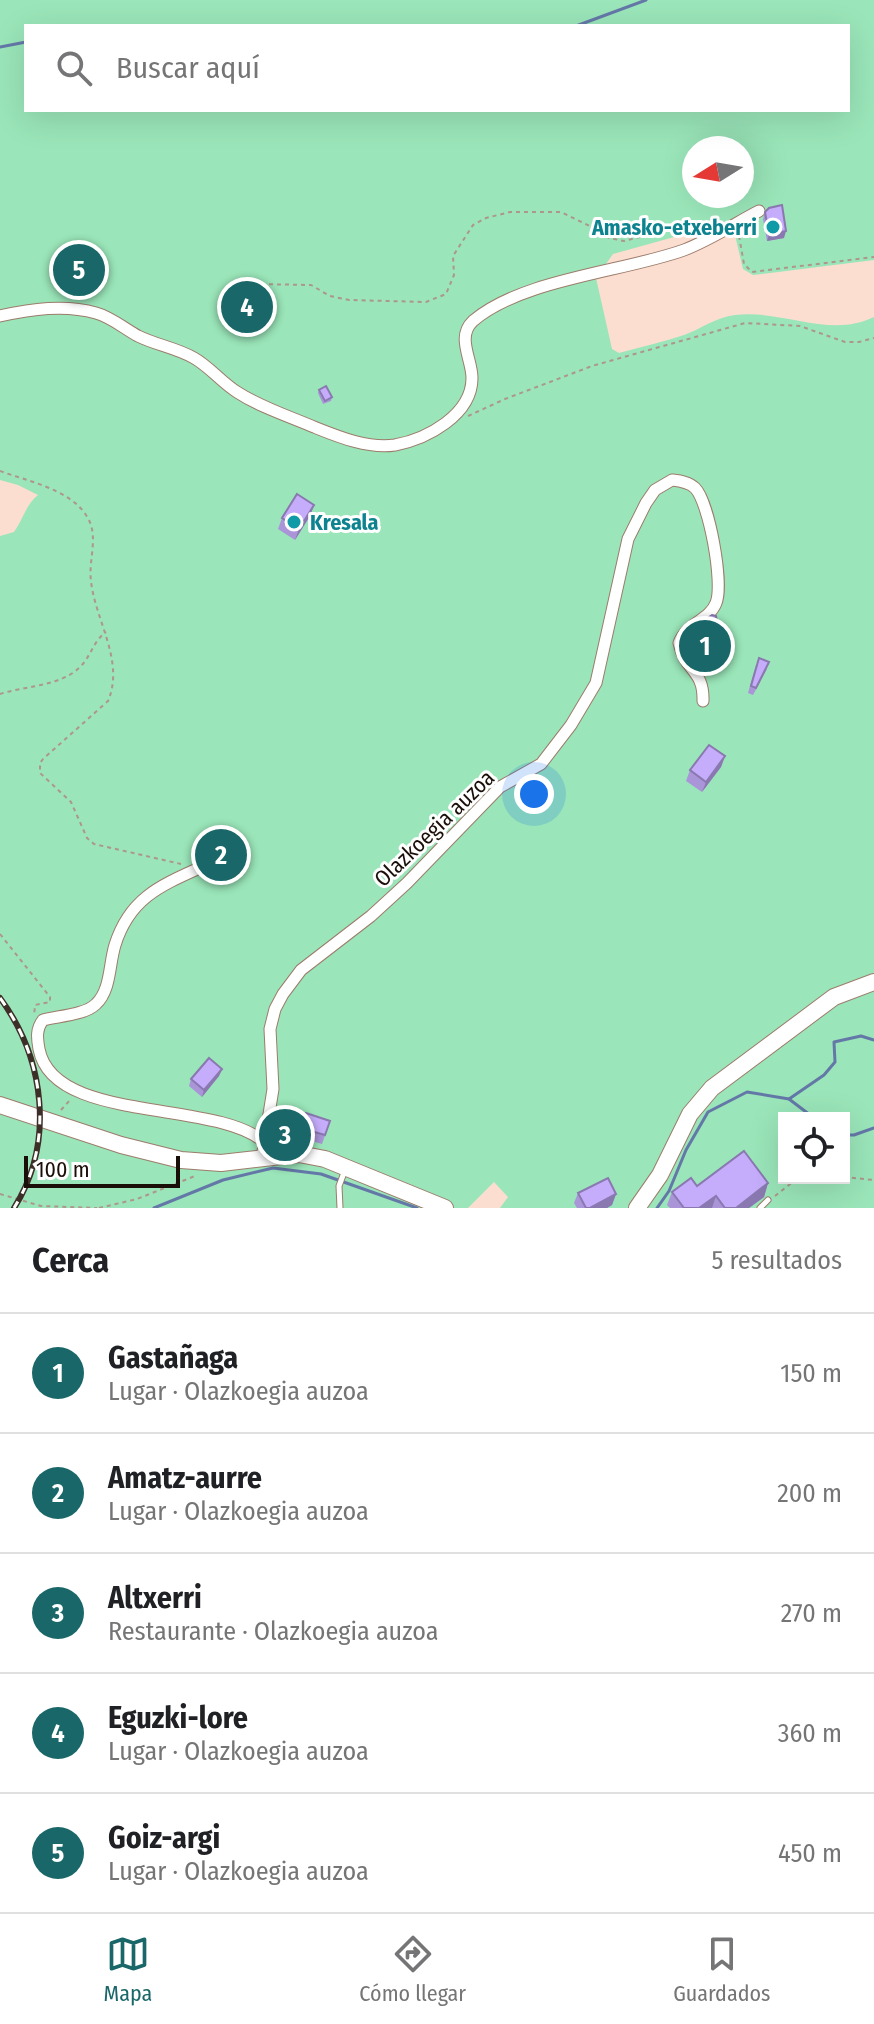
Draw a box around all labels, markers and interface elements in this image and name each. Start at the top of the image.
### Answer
search box [24,24,850,112]
icon: search [52,46,96,90]
text: Buscar aquí [116,50,260,86]
north arrow [682,136,754,208]
place label: Amasko-etxeberri [591,214,757,241]
marker: Amasko-etxeberri [764,218,782,236]
pin: 5 [53,240,105,300]
pin: 4 [221,277,273,337]
place label: Kresala [310,509,379,536]
marker: Kresala [285,513,303,531]
pin: 1 [679,616,731,676]
street label: Olazkoegia auzoa [369,764,500,892]
your location [514,774,554,814]
pin: 2 [195,825,247,885]
pin: 3 [259,1105,311,1165]
map controls [778,1112,850,1184]
button: locate [778,1112,850,1184]
scale bar [24,1152,180,1188]
text: 100 m [36,1156,90,1183]
text: Cerca [32,1240,109,1281]
text: 5 resultados [711,1245,842,1276]
text: Gastañaga [108,1340,238,1376]
text: 1 [53,1358,64,1389]
text: 150 m [780,1358,842,1389]
text: Lugar · Olazkoegia auzoa [108,1376,369,1407]
text: Amatz-aurre [108,1460,262,1496]
text: 2 [52,1478,64,1509]
text: 200 m [777,1478,842,1509]
text: Lugar · Olazkoegia auzoa [108,1496,369,1527]
text: Altxerri [108,1580,202,1616]
text: 3 [52,1598,64,1629]
text: 270 m [781,1598,842,1629]
text: Restaurante · Olazkoegia auzoa [108,1616,439,1647]
text: Eguzki-lore [108,1700,248,1736]
text: 4 [51,1718,65,1749]
text: 360 m [778,1718,842,1749]
text: Lugar · Olazkoegia auzoa [108,1736,369,1767]
text: Goiz-argi [108,1820,220,1856]
text: 5 [52,1838,64,1869]
text: 450 m [778,1838,842,1869]
text: Lugar · Olazkoegia auzoa [108,1856,369,1887]
tab: Mapa [104,1932,152,2007]
tab: Cómo llegar [359,1932,466,2007]
tab: Guardados [673,1932,770,2007]

